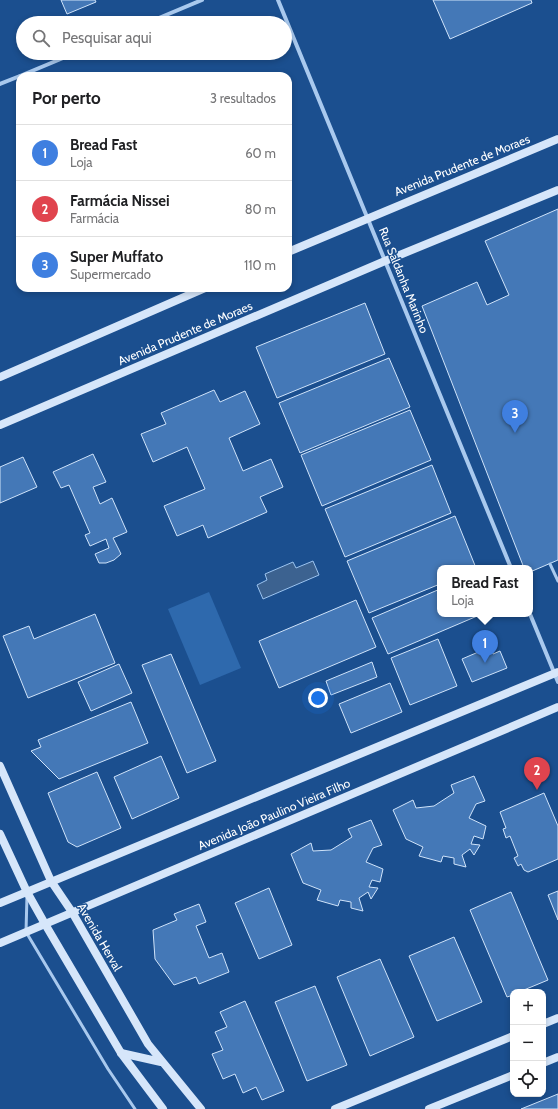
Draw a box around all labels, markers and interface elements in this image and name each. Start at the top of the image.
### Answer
search box [16,16,292,60]
icon: search [30,27,52,49]
text: Pesquisar aqui [62,29,152,47]
text: Por perto [32,88,101,108]
text: 3 resultados [210,90,276,106]
street label: Avenida Prudente de Moraes [392,131,532,199]
text: Bread Fast [70,136,138,154]
text: 1 [43,145,47,161]
text: 60 m [245,145,276,161]
text: Loja [70,154,93,170]
text: Farmácia Nissei [70,192,170,210]
text: 2 [42,201,48,217]
text: 80 m [245,201,276,217]
text: Farmácia [70,210,119,226]
street label: Rua Saldanha Marinho [376,225,432,336]
text: Super Muffato [70,248,163,266]
text: 3 [41,257,49,273]
text: 110 m [244,257,276,273]
text: Supermercado [70,266,151,282]
street label: Avenida Prudente de Moraes [115,298,255,368]
pin: 3 [502,400,528,433]
popup [437,565,533,617]
text: Bread Fast [451,574,519,592]
text: Loja [451,592,474,608]
pin: 1 [472,630,498,663]
your location [308,688,328,708]
pin: 2 [524,757,550,790]
street label: Avenida João Paulino Vieira Filho [196,775,353,853]
street label: Avenida Herval [75,900,126,974]
map controls [510,989,546,1097]
button: + [510,989,546,1025]
button: − [510,1025,546,1061]
button: locate [510,1061,546,1097]

